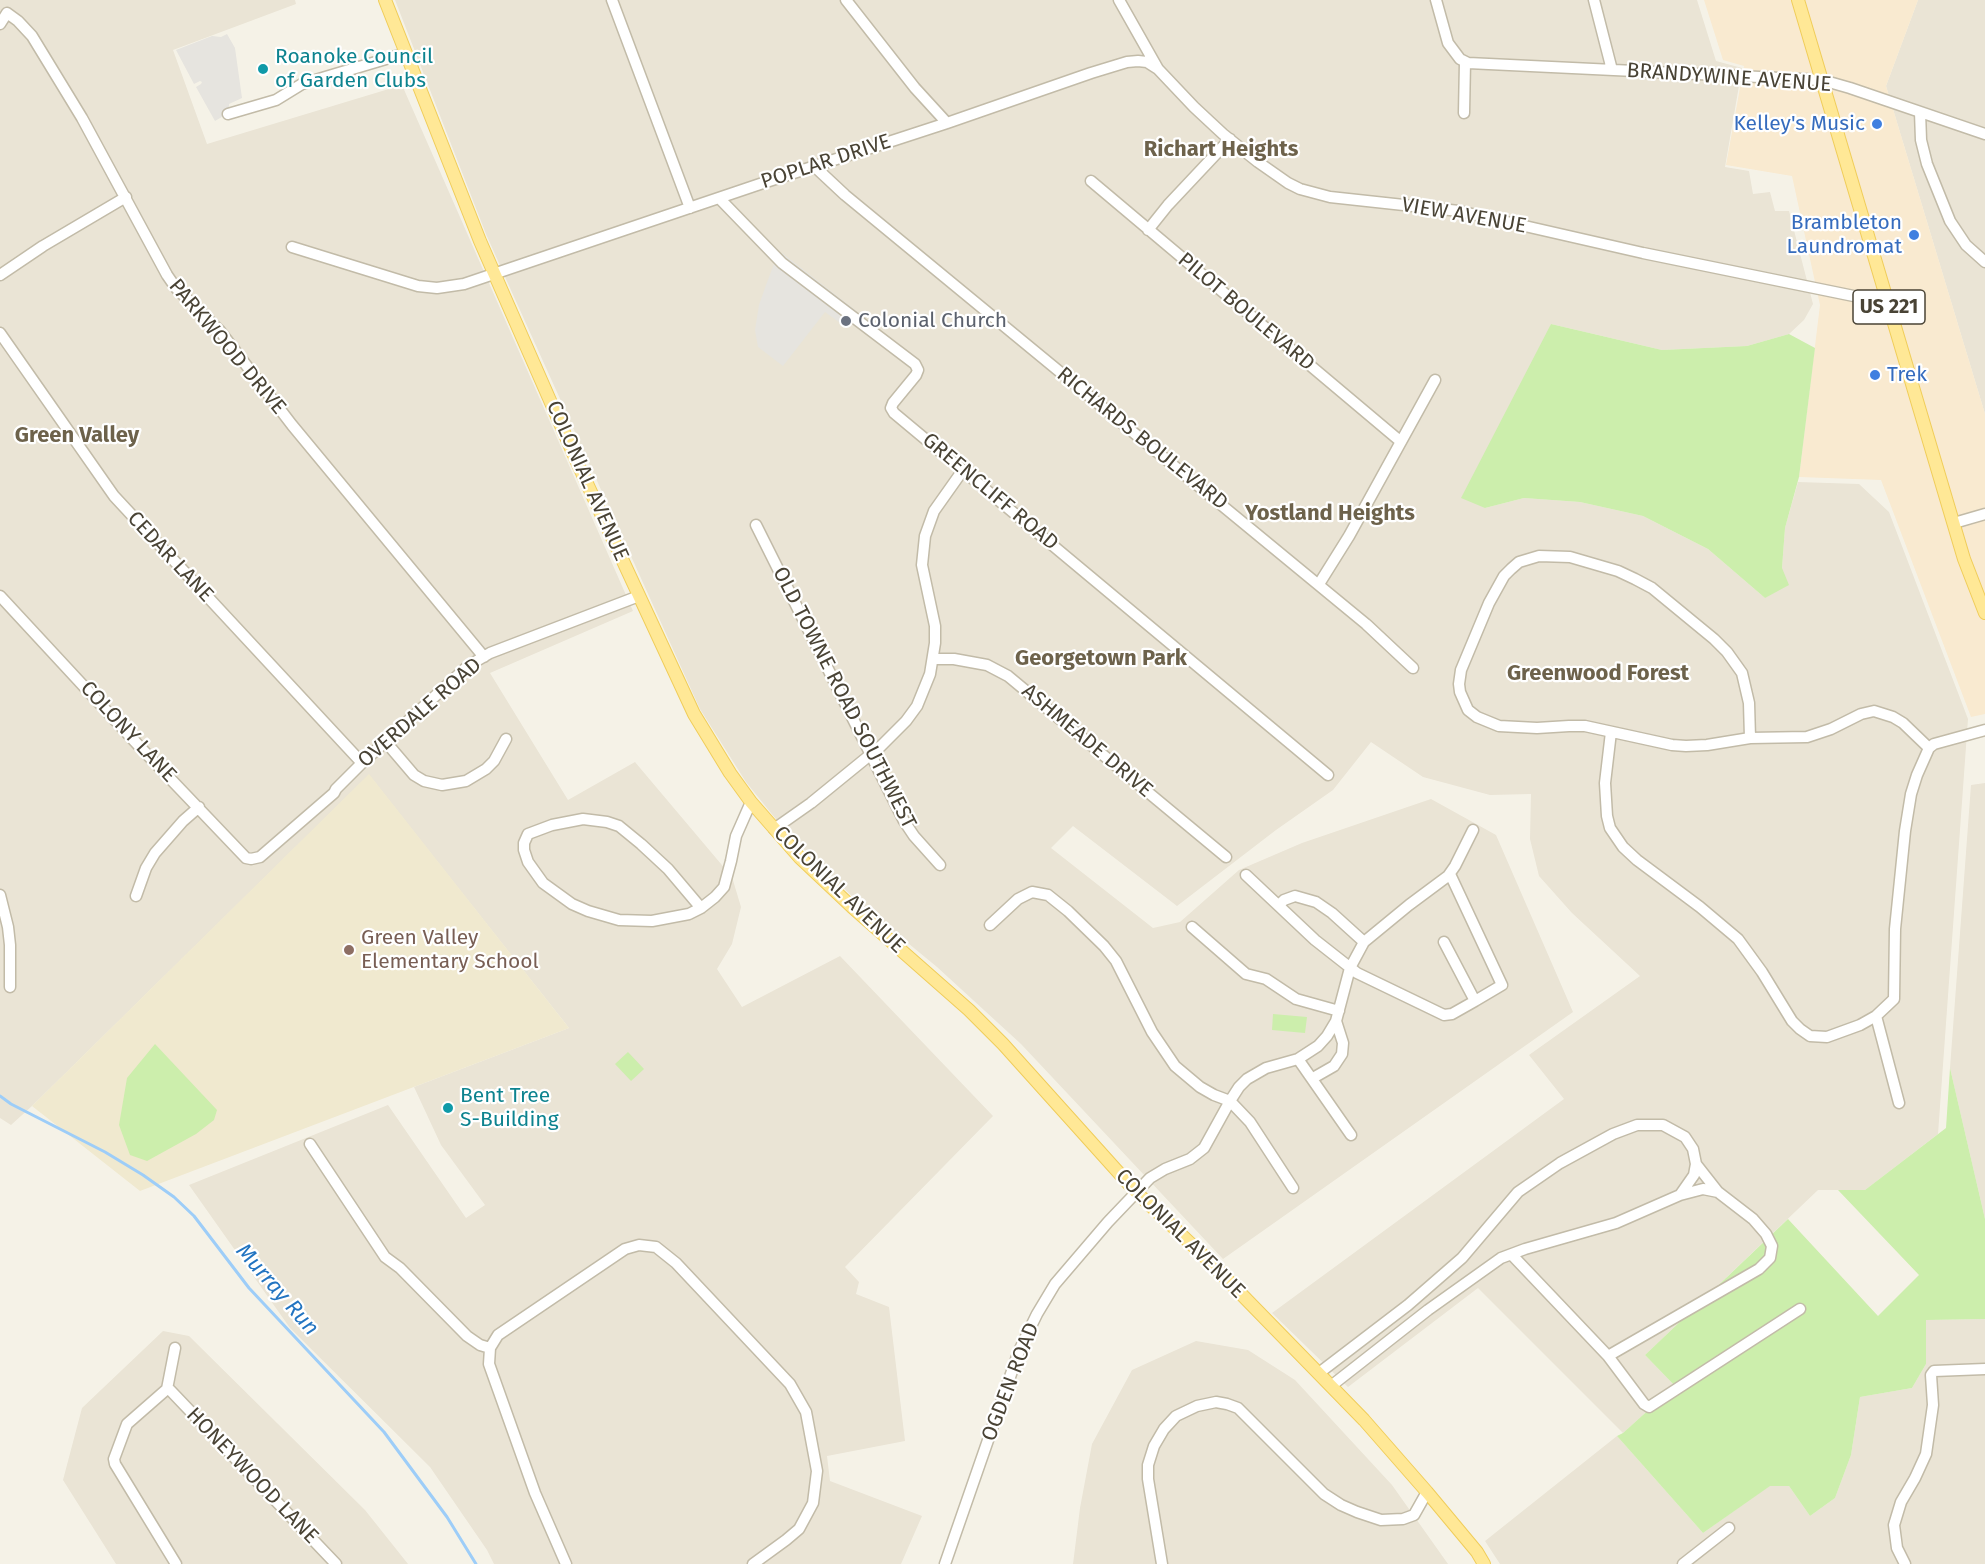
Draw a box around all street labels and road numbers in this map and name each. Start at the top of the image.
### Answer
street label: BRANDYWINE AVENUE [1626,58,1832,98]
street label: POPLAR DRIVE [758,129,894,195]
street label: VIEW AVENUE [1400,193,1528,239]
street label: PILOT BOULEVARD [1173,247,1319,377]
street label: PARKWOOD DRIVE [163,274,291,420]
road number: US 221 [1853,290,1925,324]
street label: RICHARDS BOULEVARD [1051,362,1233,516]
street label: COLONIAL AVENUE [540,397,634,565]
street label: GREENCLIFF ROAD [917,428,1063,556]
street label: CEDAR LANE [122,506,218,608]
street label: OLD TOWNE ROAD SOUTHWEST [767,563,921,833]
street label: OVERDALE ROAD [353,653,487,773]
street label: COLONY LANE [75,676,181,788]
street label: ASHMEADE DRIVE [1016,679,1158,803]
street label: COLONIAL AVENUE [768,821,910,959]
street label: COLONIAL AVENUE [1110,1164,1250,1304]
street label: OGDEN ROAD [977,1319,1045,1445]
street label: HONEYWOOD LANE [181,1403,323,1549]

